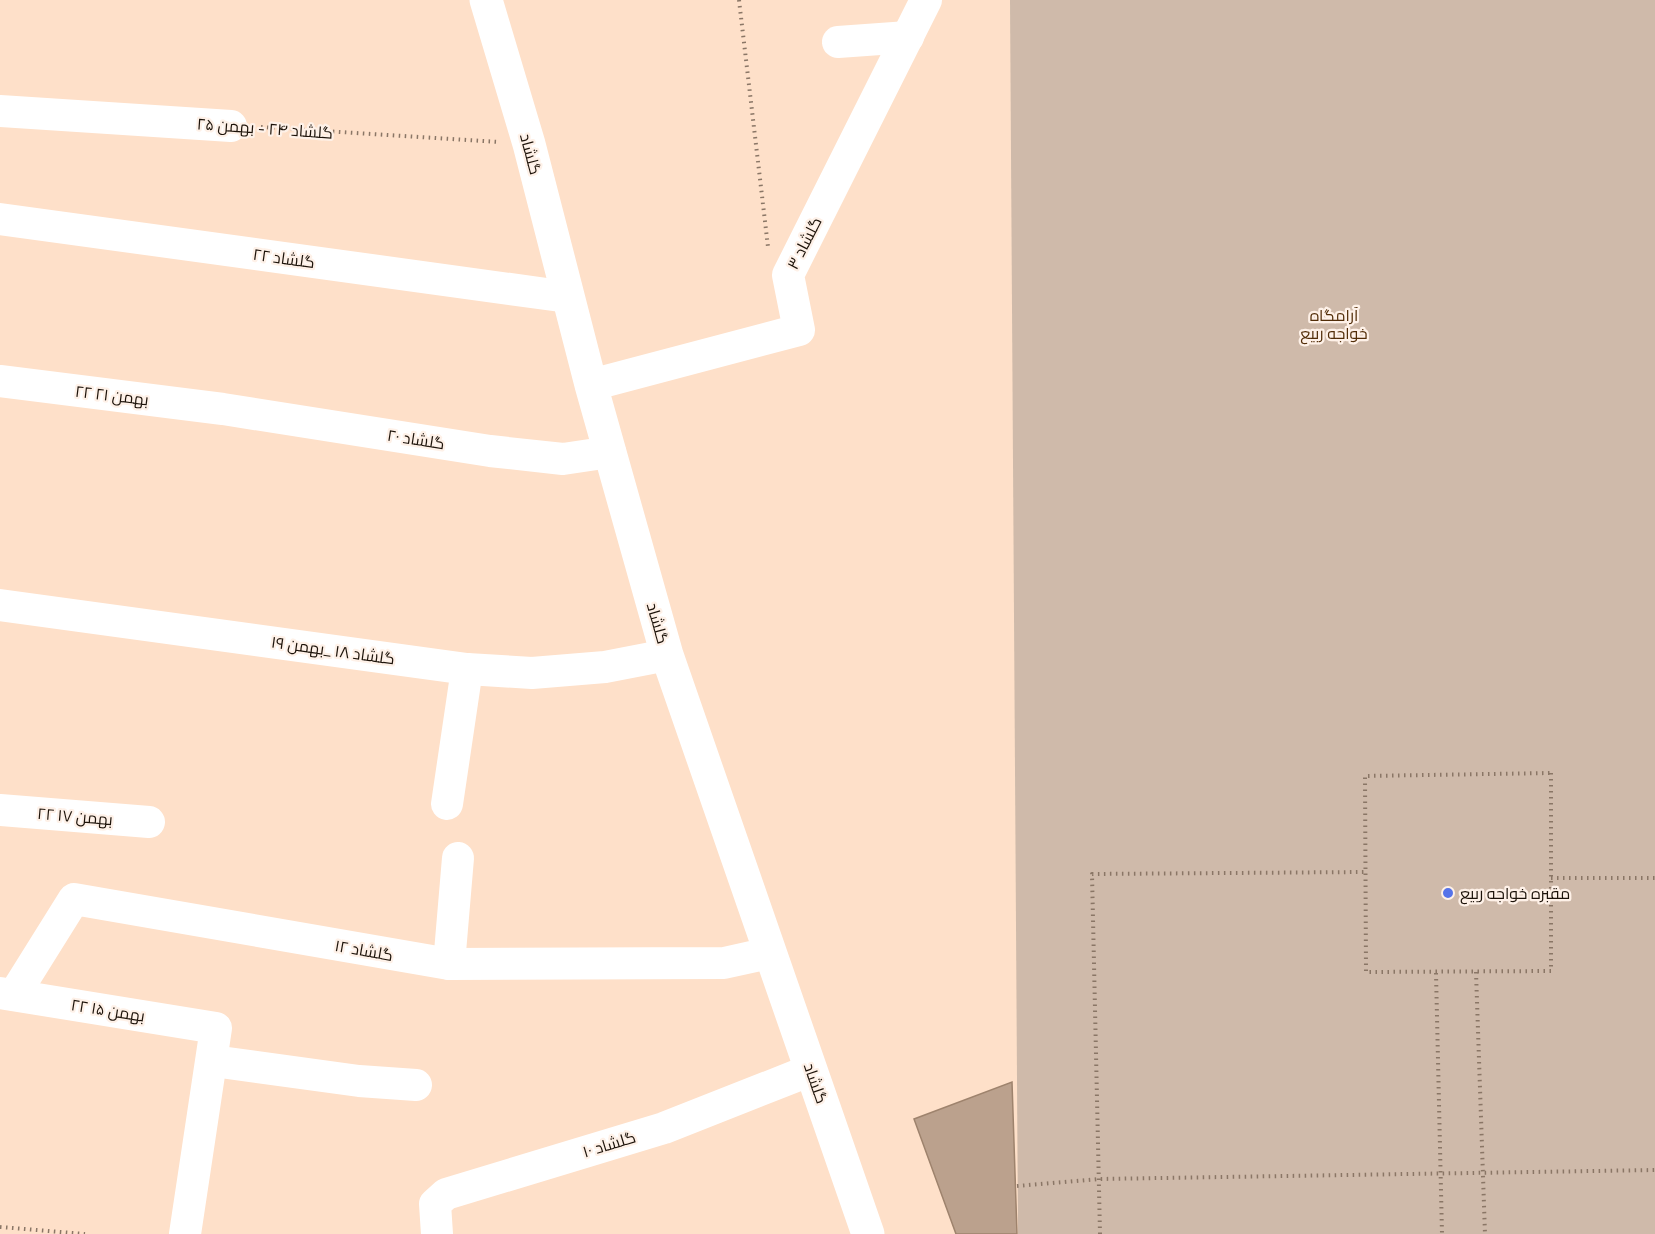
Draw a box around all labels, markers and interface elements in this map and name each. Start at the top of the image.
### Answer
street label: گلشاد ۲۴ - بهمن ۲۵ [196,113,334,144]
street label: گلشاد [517,131,546,177]
street label: گلشاد ۳ [782,213,825,272]
street label: گلشاد ۲۲ [252,244,316,271]
park label: آرامگاه خواجه ربیع [1300,305,1368,345]
street label: ۲۲ بهمن ۲۱ [74,381,150,410]
street label: گلشاد ۲۰ [386,425,446,452]
street label: گلشاد [644,600,673,646]
street label: گلشاد ۱۸ _بهمن ۱۹ [270,631,396,670]
street label: ۲۲ بهمن ۱۷ [36,803,114,830]
place label: مقبره خواجه ربیع [1460,883,1570,905]
marker: مقبره خواجه ربیع [1441,886,1455,900]
street label: گلشاد ۱۲ [333,935,395,964]
street label: ۲۲ بهمن ۱۵ [69,994,146,1027]
street label: گلشاد [801,1060,832,1106]
street label: گلشاد ۱۰ [580,1126,638,1161]

